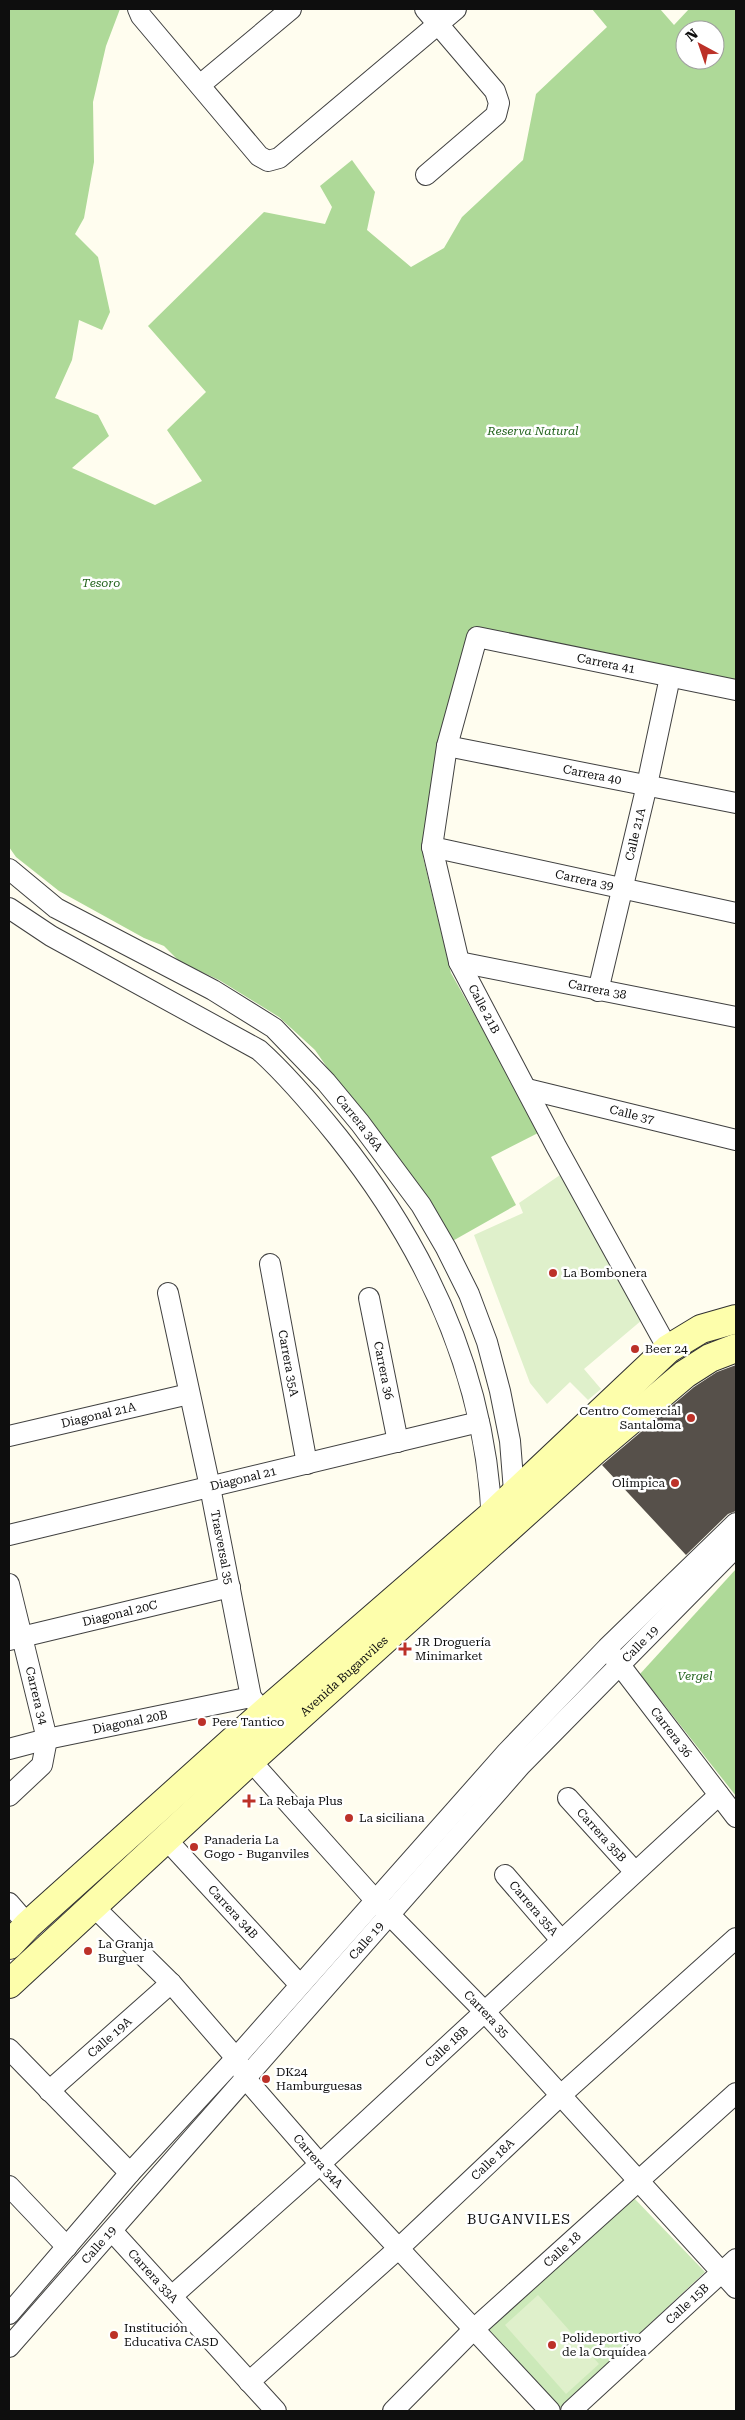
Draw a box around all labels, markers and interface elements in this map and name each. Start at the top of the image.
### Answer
north arrow [675,20,725,70]
text: N [682,25,701,45]
park label: Reserva Natural [486,424,579,438]
park label: Tesoro [82,576,120,590]
street label: Carrera 41 [576,651,637,676]
street label: Carrera 40 [562,762,623,787]
street label: Calle 21A [622,806,648,862]
street label: Carrera 39 [554,867,615,893]
street label: Carrera 38 [567,977,628,1002]
street label: Calle 21B [465,982,503,1036]
street label: Carrera 36A [333,1092,386,1155]
street label: Calle 37 [608,1102,656,1127]
place label: La Bombonera [563,1266,648,1280]
marker: La Bombonera [547,1267,559,1279]
street label: Carrera 35A [275,1329,302,1398]
street label: Carrera 36 [371,1340,396,1401]
place label: Beer 24 [645,1342,688,1356]
marker: Beer 24 [629,1343,641,1355]
street label: Diagonal 21A [60,1399,138,1431]
place label: Centro Comercial Santaloma [579,1404,681,1432]
marker: Centro Comercial Santaloma [685,1412,697,1424]
street label: Diagonal 21 [209,1464,278,1493]
place label: Olímpica [612,1476,665,1490]
marker: Olímpica [669,1477,681,1489]
street label: Trasversal 35 [208,1509,236,1586]
street label: Diagonal 20C [81,1598,159,1629]
street label: Calle 19 [619,1623,661,1665]
street label: Avenida Buganviles [297,1633,391,1719]
place label: JR Droguería Minimarket [415,1635,491,1663]
marker: JR Droguería Minimarket [399,1643,411,1655]
street label: Carrera 34 [23,1665,50,1726]
park label: Vergel [678,1669,713,1683]
street label: Carrera 36 [648,1704,695,1760]
street label: Diagonal 20B [91,1707,169,1736]
place label: Pere Tantico [212,1715,284,1729]
marker: Pere Tantico [196,1716,208,1728]
place label: La Rebaja Plus [259,1794,343,1808]
marker: La Rebaja Plus [243,1795,255,1807]
street label: Carrera 35B [574,1805,629,1865]
place label: La siciliana [359,1811,425,1825]
marker: La siciliana [343,1812,355,1824]
place label: Panaderia La Gogo - Buganviles [204,1833,309,1861]
marker: Panaderia La Gogo - Buganviles [188,1841,200,1853]
street label: Carrera 35A [506,1878,562,1939]
street label: Carrera 34B [205,1882,261,1941]
street label: Calle 19 [346,1919,387,1963]
place label: La Granja Burguer [98,1937,154,1965]
marker: La Granja Burguer [82,1945,94,1957]
street label: Carrera 35 [461,1988,512,2041]
street label: Calle 19A [85,2014,135,2060]
street label: Calle 18B [422,2023,471,2070]
place label: DK24 Hamburguesas [276,2065,362,2093]
marker: DK24 Hamburguesas [260,2073,272,2085]
street label: Carrera 34A [290,2131,346,2192]
street label: Calle 18A [468,2135,518,2183]
district label: BUGANVILES [467,2211,571,2227]
street label: Calle 19 [78,2223,119,2267]
street label: Calle 18 [541,2229,584,2270]
street label: Carrera 33A [125,2246,181,2306]
street label: Calle 15B [663,2281,712,2327]
place label: Institución Educativa CASD [124,2321,219,2349]
marker: Institución Educativa CASD [108,2329,120,2341]
place label: Polideportivo de la Orquídea [562,2331,647,2359]
marker: Polideportivo de la Orquídea [546,2339,558,2351]

